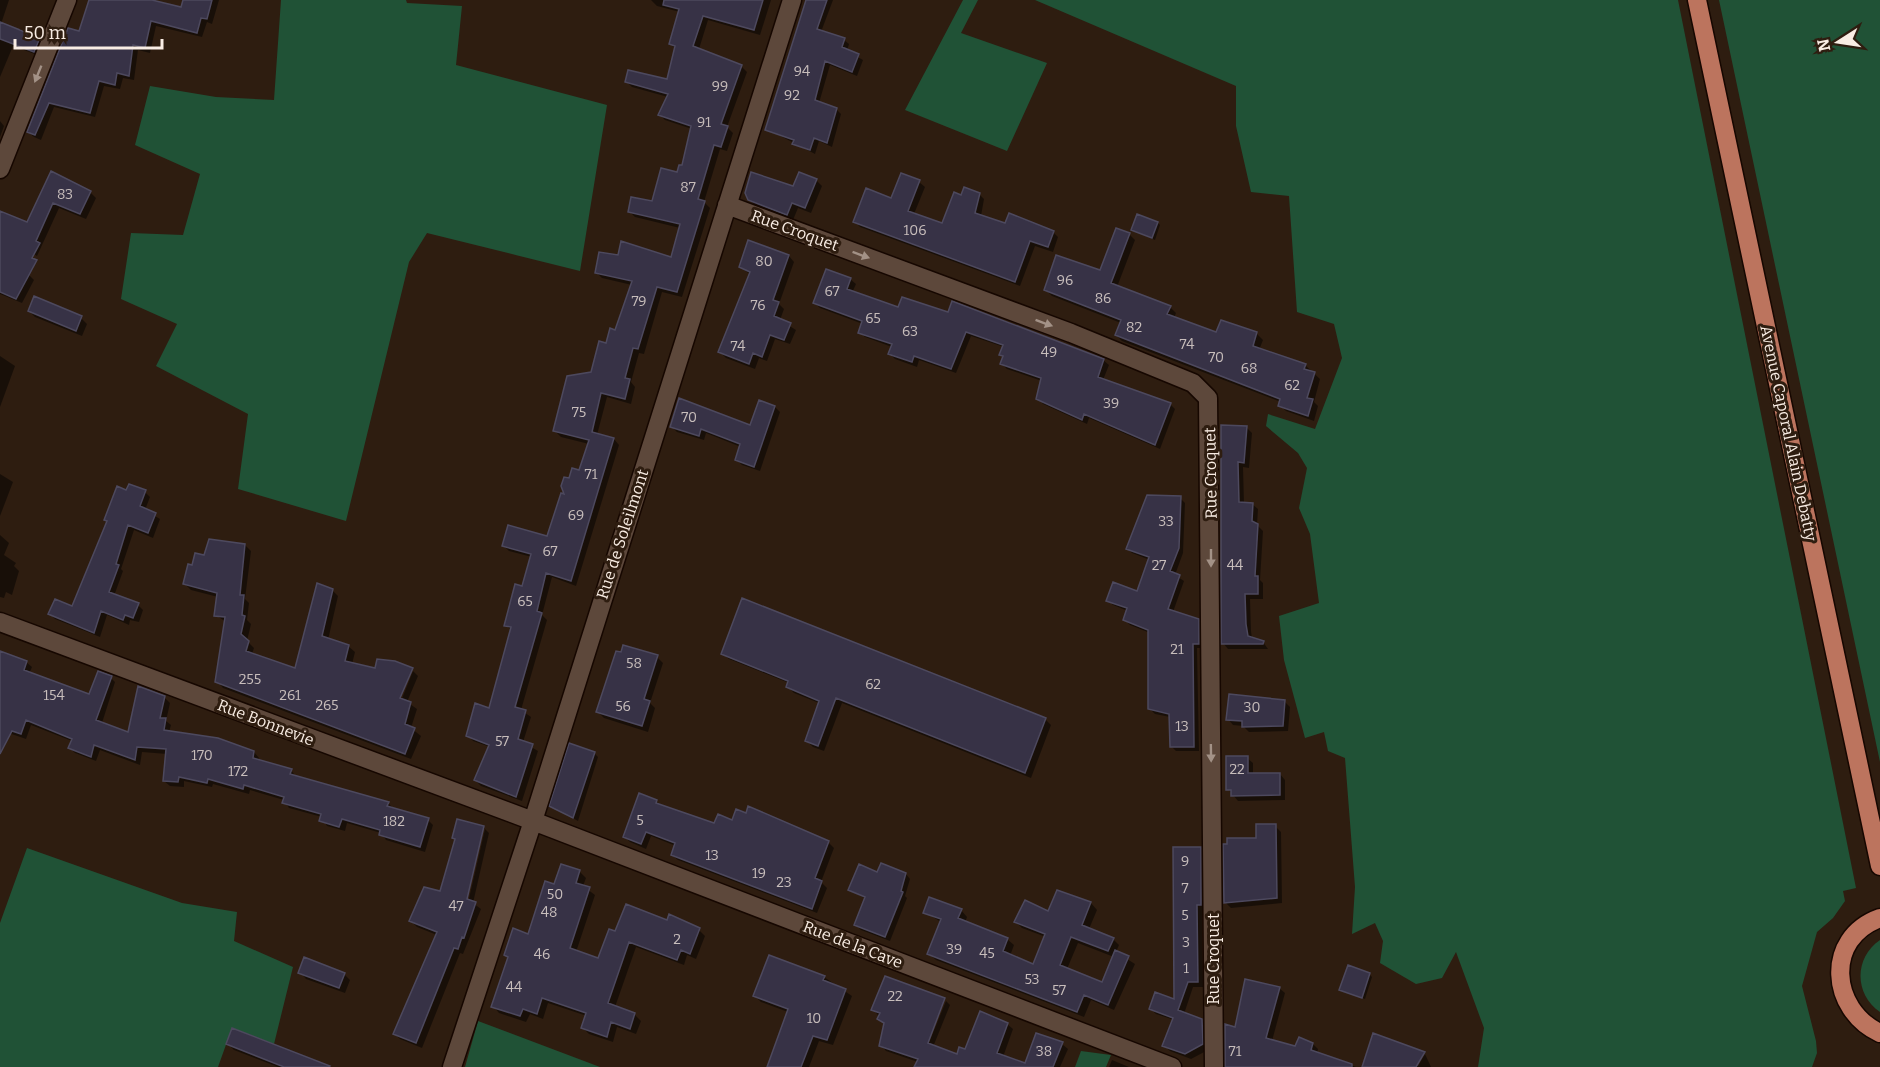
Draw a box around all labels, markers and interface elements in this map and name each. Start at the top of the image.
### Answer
scale bar [15,12,162,50]
north arrow [1808,12,1868,72]
text: 50 m [24,22,66,44]
text: N [1813,37,1834,53]
house number: 94 [794,63,810,80]
one-way arrow [33,65,42,83]
house number: 99 [712,78,728,95]
house number: 92 [784,87,800,104]
house number: 91 [697,114,711,131]
house number: 87 [680,179,696,196]
house number: 83 [57,186,73,203]
street label: Rue Croquet [749,206,841,255]
house number: 106 [904,222,926,239]
one-way arrow [852,250,870,260]
house number: 80 [755,253,773,270]
house number: 96 [1057,272,1073,289]
house number: 67 [824,283,840,300]
house number: 86 [1095,290,1111,307]
house number: 79 [632,293,647,310]
house number: 76 [750,297,766,314]
house number: 65 [865,310,881,327]
one-way arrow [1035,318,1053,328]
house number: 82 [1126,319,1142,336]
house number: 63 [902,323,918,340]
street label: Avenue Caporal Alain Debatty [1756,323,1821,543]
house number: 74 [1179,336,1195,353]
house number: 74 [730,338,746,355]
house number: 49 [1041,344,1057,361]
house number: 70 [1208,349,1224,366]
house number: 68 [1241,360,1257,377]
house number: 62 [1284,377,1300,394]
house number: 39 [1103,395,1119,412]
house number: 75 [572,404,586,421]
house number: 70 [681,409,697,426]
street label: Rue Croquet [1200,427,1221,519]
house number: 71 [585,466,598,483]
street label: Rue de Soleilmont [593,467,652,601]
house number: 69 [568,507,584,524]
house number: 33 [1158,513,1174,530]
house number: 67 [542,543,558,560]
one-way arrow [1206,548,1216,567]
house number: 27 [1152,557,1166,574]
house number: 44 [1227,557,1243,574]
house number: 65 [517,593,533,610]
house number: 21 [1170,641,1184,658]
house number: 58 [626,655,642,672]
house number: 255 [239,671,261,688]
house number: 62 [865,676,881,693]
house number: 154 [43,687,65,704]
house number: 261 [279,687,301,704]
street label: Rue Bonnevie [215,695,317,750]
house number: 265 [315,697,339,714]
house number: 56 [615,698,631,715]
house number: 30 [1244,699,1260,716]
house number: 13 [1175,718,1189,735]
house number: 57 [495,733,509,750]
one-way arrow [1206,743,1216,762]
house number: 170 [191,747,213,764]
house number: 22 [1229,761,1245,778]
house number: 172 [228,763,248,780]
house number: 5 [636,812,644,829]
house number: 182 [383,813,405,830]
house number: 13 [705,847,719,864]
house number: 9 [1181,853,1189,870]
house number: 19 [752,865,766,882]
house number: 23 [776,874,792,891]
house number: 7 [1181,880,1189,897]
house number: 50 [547,886,563,903]
house number: 47 [448,898,464,915]
house number: 48 [541,904,557,921]
house number: 5 [1181,907,1189,924]
street label: Rue Croquet [1204,913,1223,1005]
street label: Rue de la Cave [800,917,905,972]
house number: 2 [673,931,681,948]
house number: 3 [1182,934,1190,951]
house number: 39 [946,941,962,958]
house number: 45 [979,945,995,962]
house number: 46 [534,946,550,963]
house number: 1 [1183,960,1189,977]
house number: 53 [1024,971,1040,988]
house number: 44 [506,979,522,996]
house number: 57 [1052,982,1066,999]
house number: 22 [887,988,903,1005]
house number: 10 [807,1010,821,1027]
house number: 38 [1036,1043,1052,1060]
house number: 71 [1229,1043,1242,1060]

